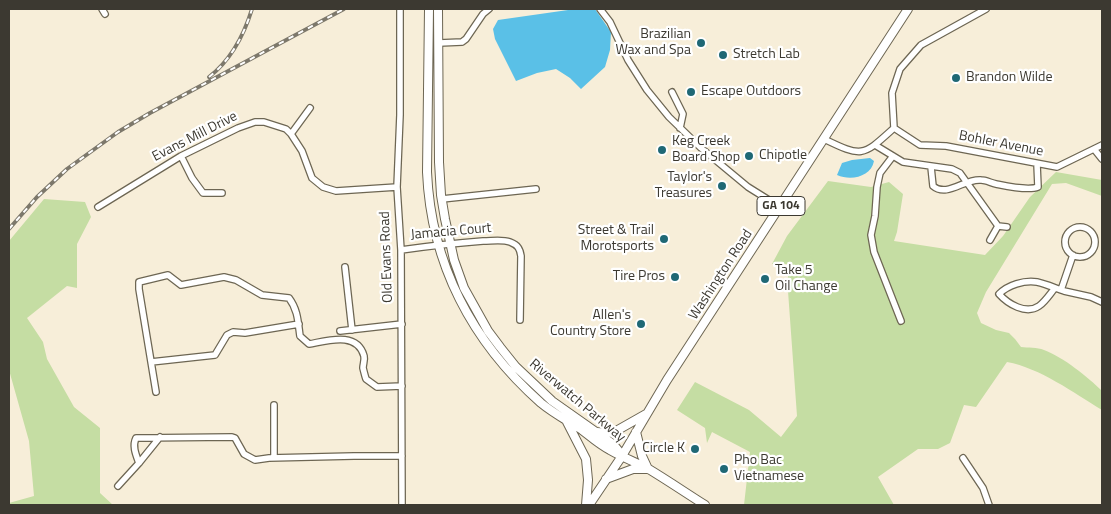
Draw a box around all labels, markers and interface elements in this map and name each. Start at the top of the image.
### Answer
place label: Brazilian Wax and Spa [615,27,691,59]
marker: Brazilian Wax and Spa [695,37,707,49]
place label: Stretch Lab [733,47,800,63]
marker: Stretch Lab [717,49,729,61]
place label: Brandon Wilde [966,70,1053,86]
marker: Brandon Wilde [950,72,962,84]
place label: Escape Outdoors [701,84,801,100]
marker: Escape Outdoors [685,86,697,98]
street label: Evans Mill Drive [150,108,240,166]
street label: Bohler Avenue [957,128,1045,160]
place label: Keg Creek Board Shop [672,134,740,166]
marker: Keg Creek Board Shop [656,144,668,156]
place label: Chipotle [759,148,807,164]
marker: Chipotle [743,150,755,162]
place label: Taylor's Treasures [655,170,712,202]
marker: Taylor's Treasures [716,180,728,192]
road number: GA 104 [757,197,805,216]
street label: Old Evans Road [377,211,397,303]
street label: Jamacia Court [410,220,492,244]
place label: Street & Trail Morotsports [578,223,654,256]
street label: Washington Road [686,227,756,323]
marker: Street & Trail Morotsports [658,233,670,245]
place label: Take 5 Oil Change [775,263,838,296]
place label: Tire Pros [613,269,665,285]
marker: Tire Pros [669,271,681,283]
marker: Take 5 Oil Change [759,273,771,285]
place label: Allen's Country Store [550,308,631,341]
marker: Allen's Country Store [635,318,647,330]
street label: Riverwatch Parkway [525,356,629,446]
place label: Circle K [642,441,685,457]
marker: Circle K [689,443,701,455]
place label: Pho Bac Vietnamese [734,453,804,486]
marker: Pho Bac Vietnamese [718,463,730,475]

